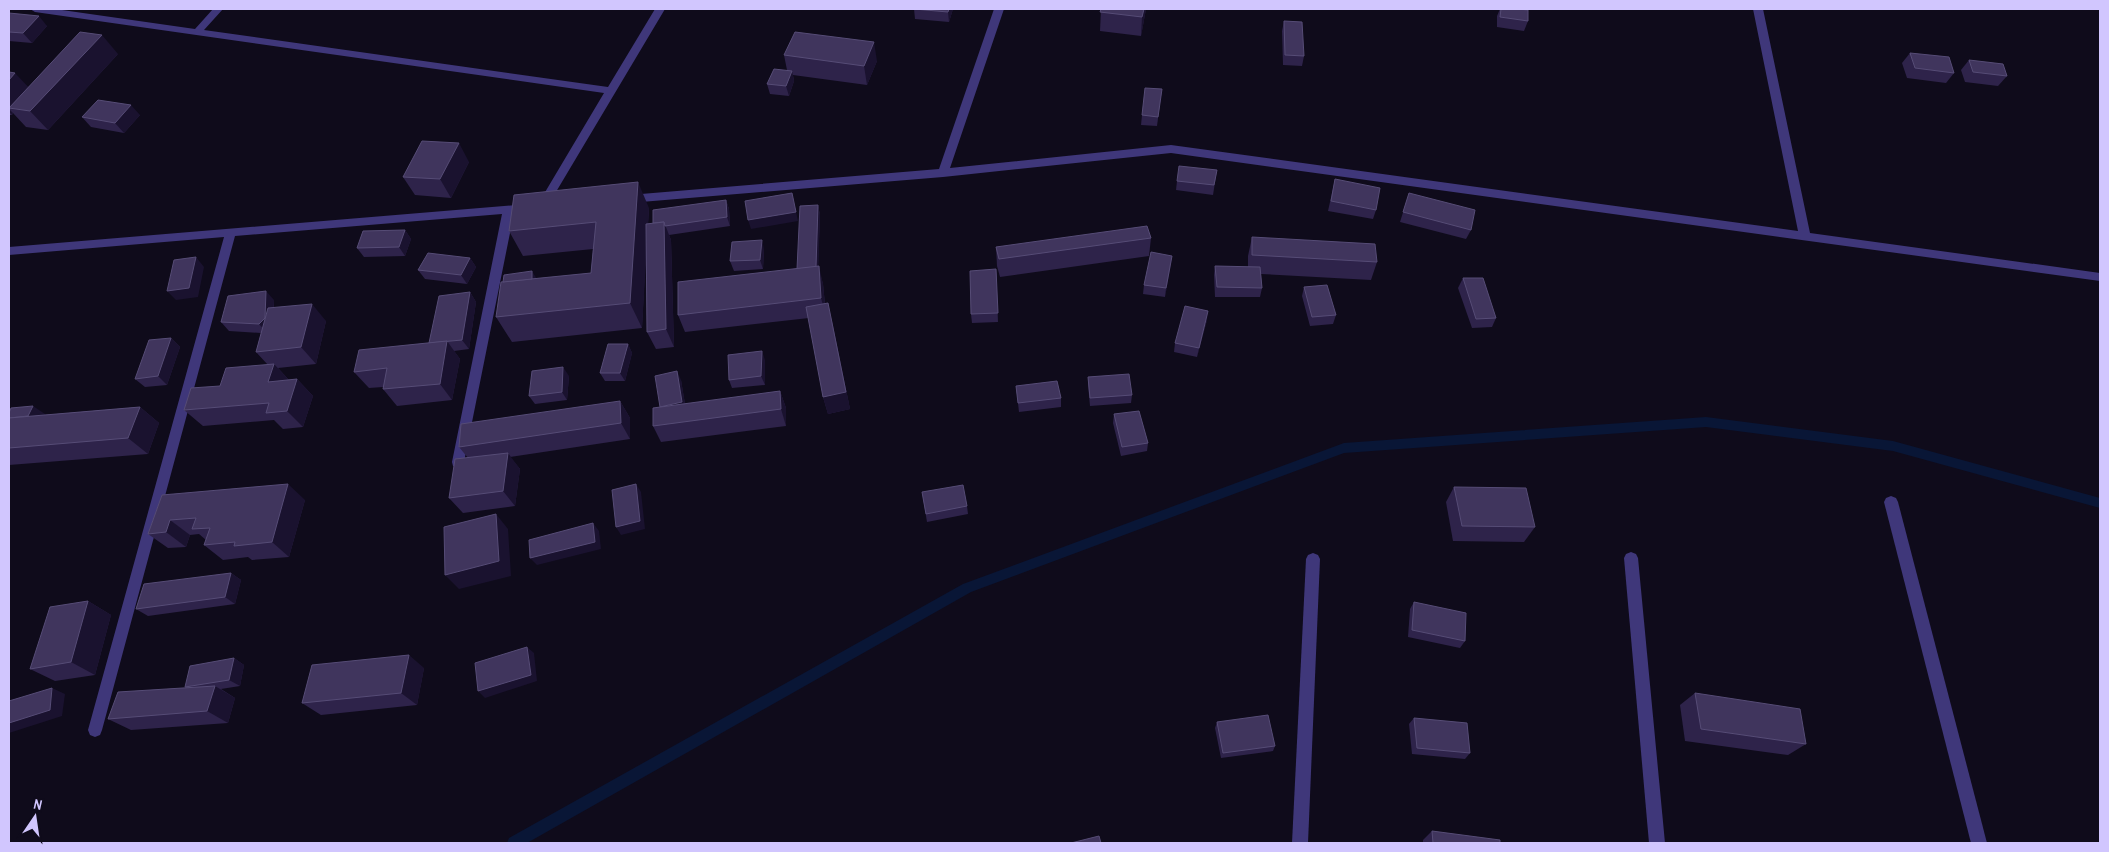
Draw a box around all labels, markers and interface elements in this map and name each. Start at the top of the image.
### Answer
north arrow [10,792,60,842]
text: N [32,795,44,814]

